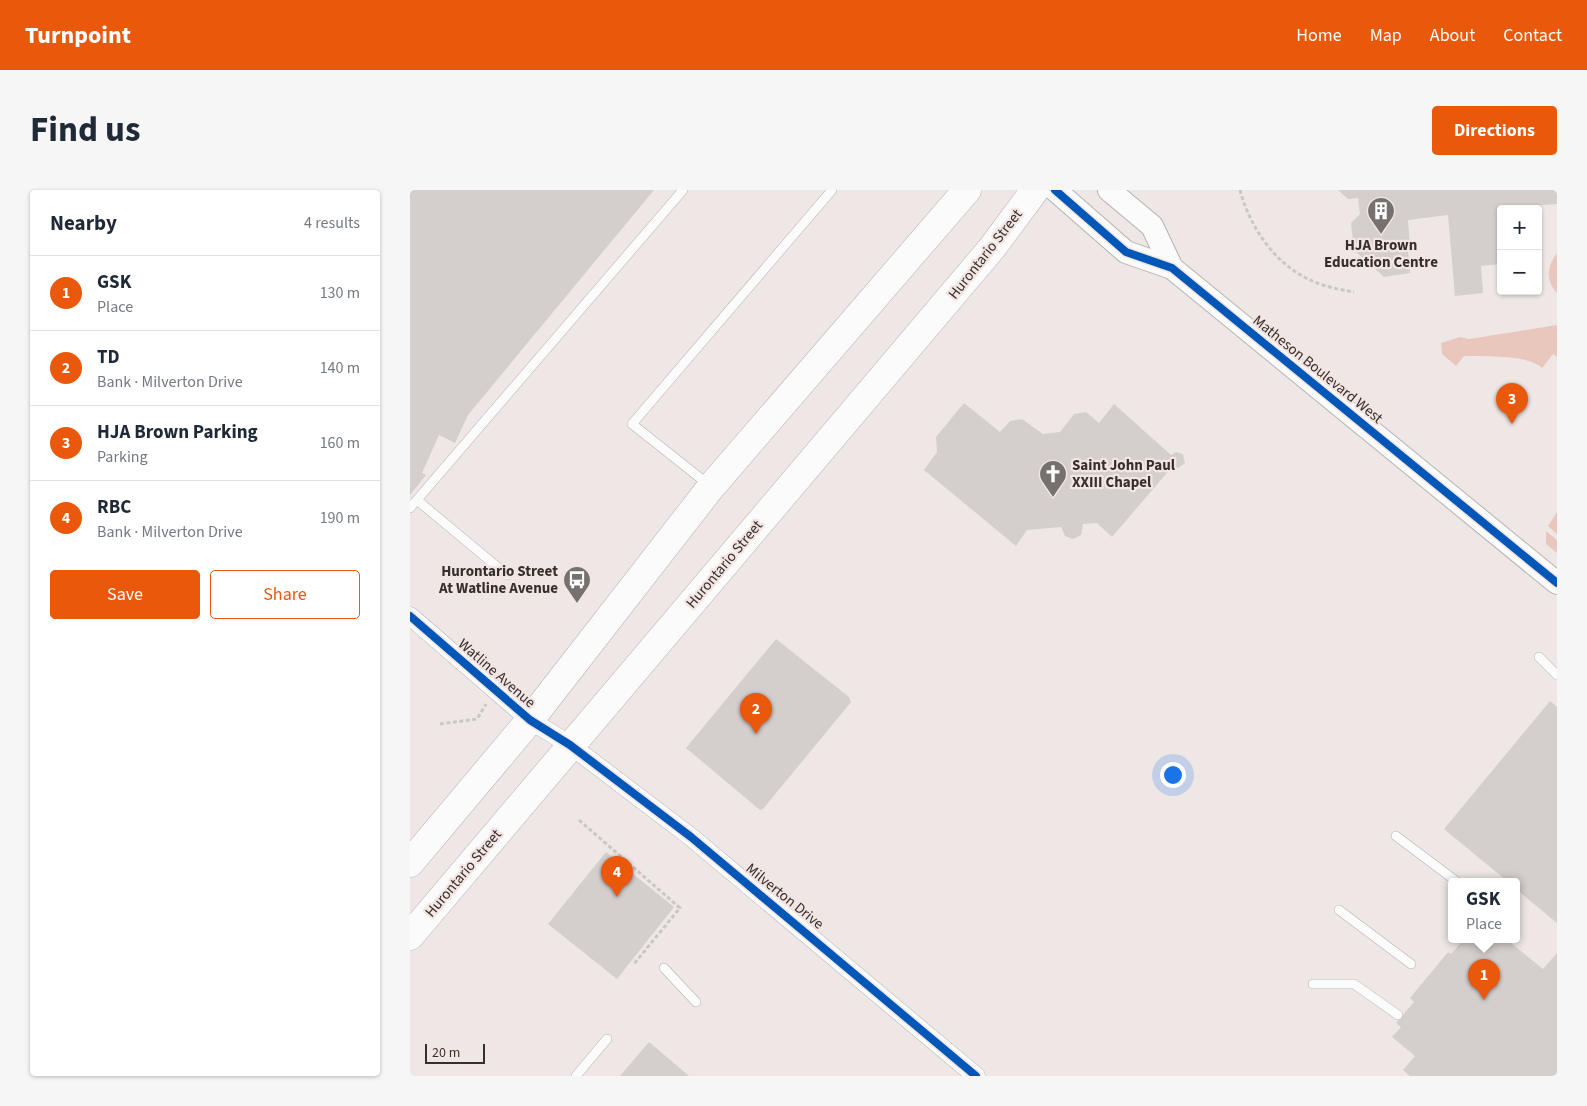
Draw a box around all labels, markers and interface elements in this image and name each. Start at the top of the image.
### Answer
text: Turnpoint [25,18,131,53]
text: Home [1296,23,1342,48]
text: Map [1370,23,1402,48]
text: About [1430,23,1475,48]
text: Contact [1503,23,1562,48]
text: Find us [30,105,140,155]
button: Directions [1432,106,1557,155]
building icon: HJA Brown Education Centre [1366,196,1396,235]
street label: Hurontario Street [943,205,1027,304]
map controls [1497,205,1542,295]
button: + [1497,205,1542,250]
text: Nearby [50,208,117,238]
text: 4 results [304,212,360,234]
place label: HJA Brown Education Centre [1324,235,1438,273]
button: − [1497,250,1542,295]
text: GSK [97,269,131,296]
text: 1 [62,282,70,304]
text: 130 m [320,282,360,304]
text: Place [97,296,133,318]
street label: Matheson Boulevard West [1248,310,1387,429]
text: TD [97,344,120,371]
text: 2 [62,357,70,379]
text: 140 m [320,357,360,379]
text: Bank · Milverton Drive [97,371,243,393]
pin: 3 [1496,383,1528,424]
text: HJA Brown Parking [97,419,258,446]
text: 3 [62,432,70,454]
text: 160 m [320,432,360,454]
text: Parking [97,446,148,468]
place label: Saint John Paul XXIII Chapel [1072,455,1176,493]
church icon: Saint John Paul XXIII Chapel [1038,459,1068,498]
text: RBC [97,494,131,521]
text: 4 [62,507,70,529]
text: 190 m [320,507,360,529]
street label: Hurontario Street [681,516,768,613]
text: Bank · Milverton Drive [97,521,243,543]
place label: Hurontario Street At Watline Avenue [438,561,558,599]
bus stop icon: Hurontario Street At Watline Avenue [562,565,592,604]
button: Save [50,570,200,619]
button: Share [210,570,360,619]
street label: Watline Avenue [453,634,540,713]
pin: 2 [740,693,772,734]
your location [1160,762,1186,788]
street label: Hurontario Street [420,825,507,922]
pin: 4 [601,856,633,897]
street label: Milverton Drive [741,858,828,934]
popup [1448,878,1520,943]
text: GSK [1466,886,1500,913]
text: Place [1466,913,1502,935]
pin: 1 [1468,959,1500,1000]
scale bar [425,1041,485,1064]
text: 20 m [432,1043,460,1063]

